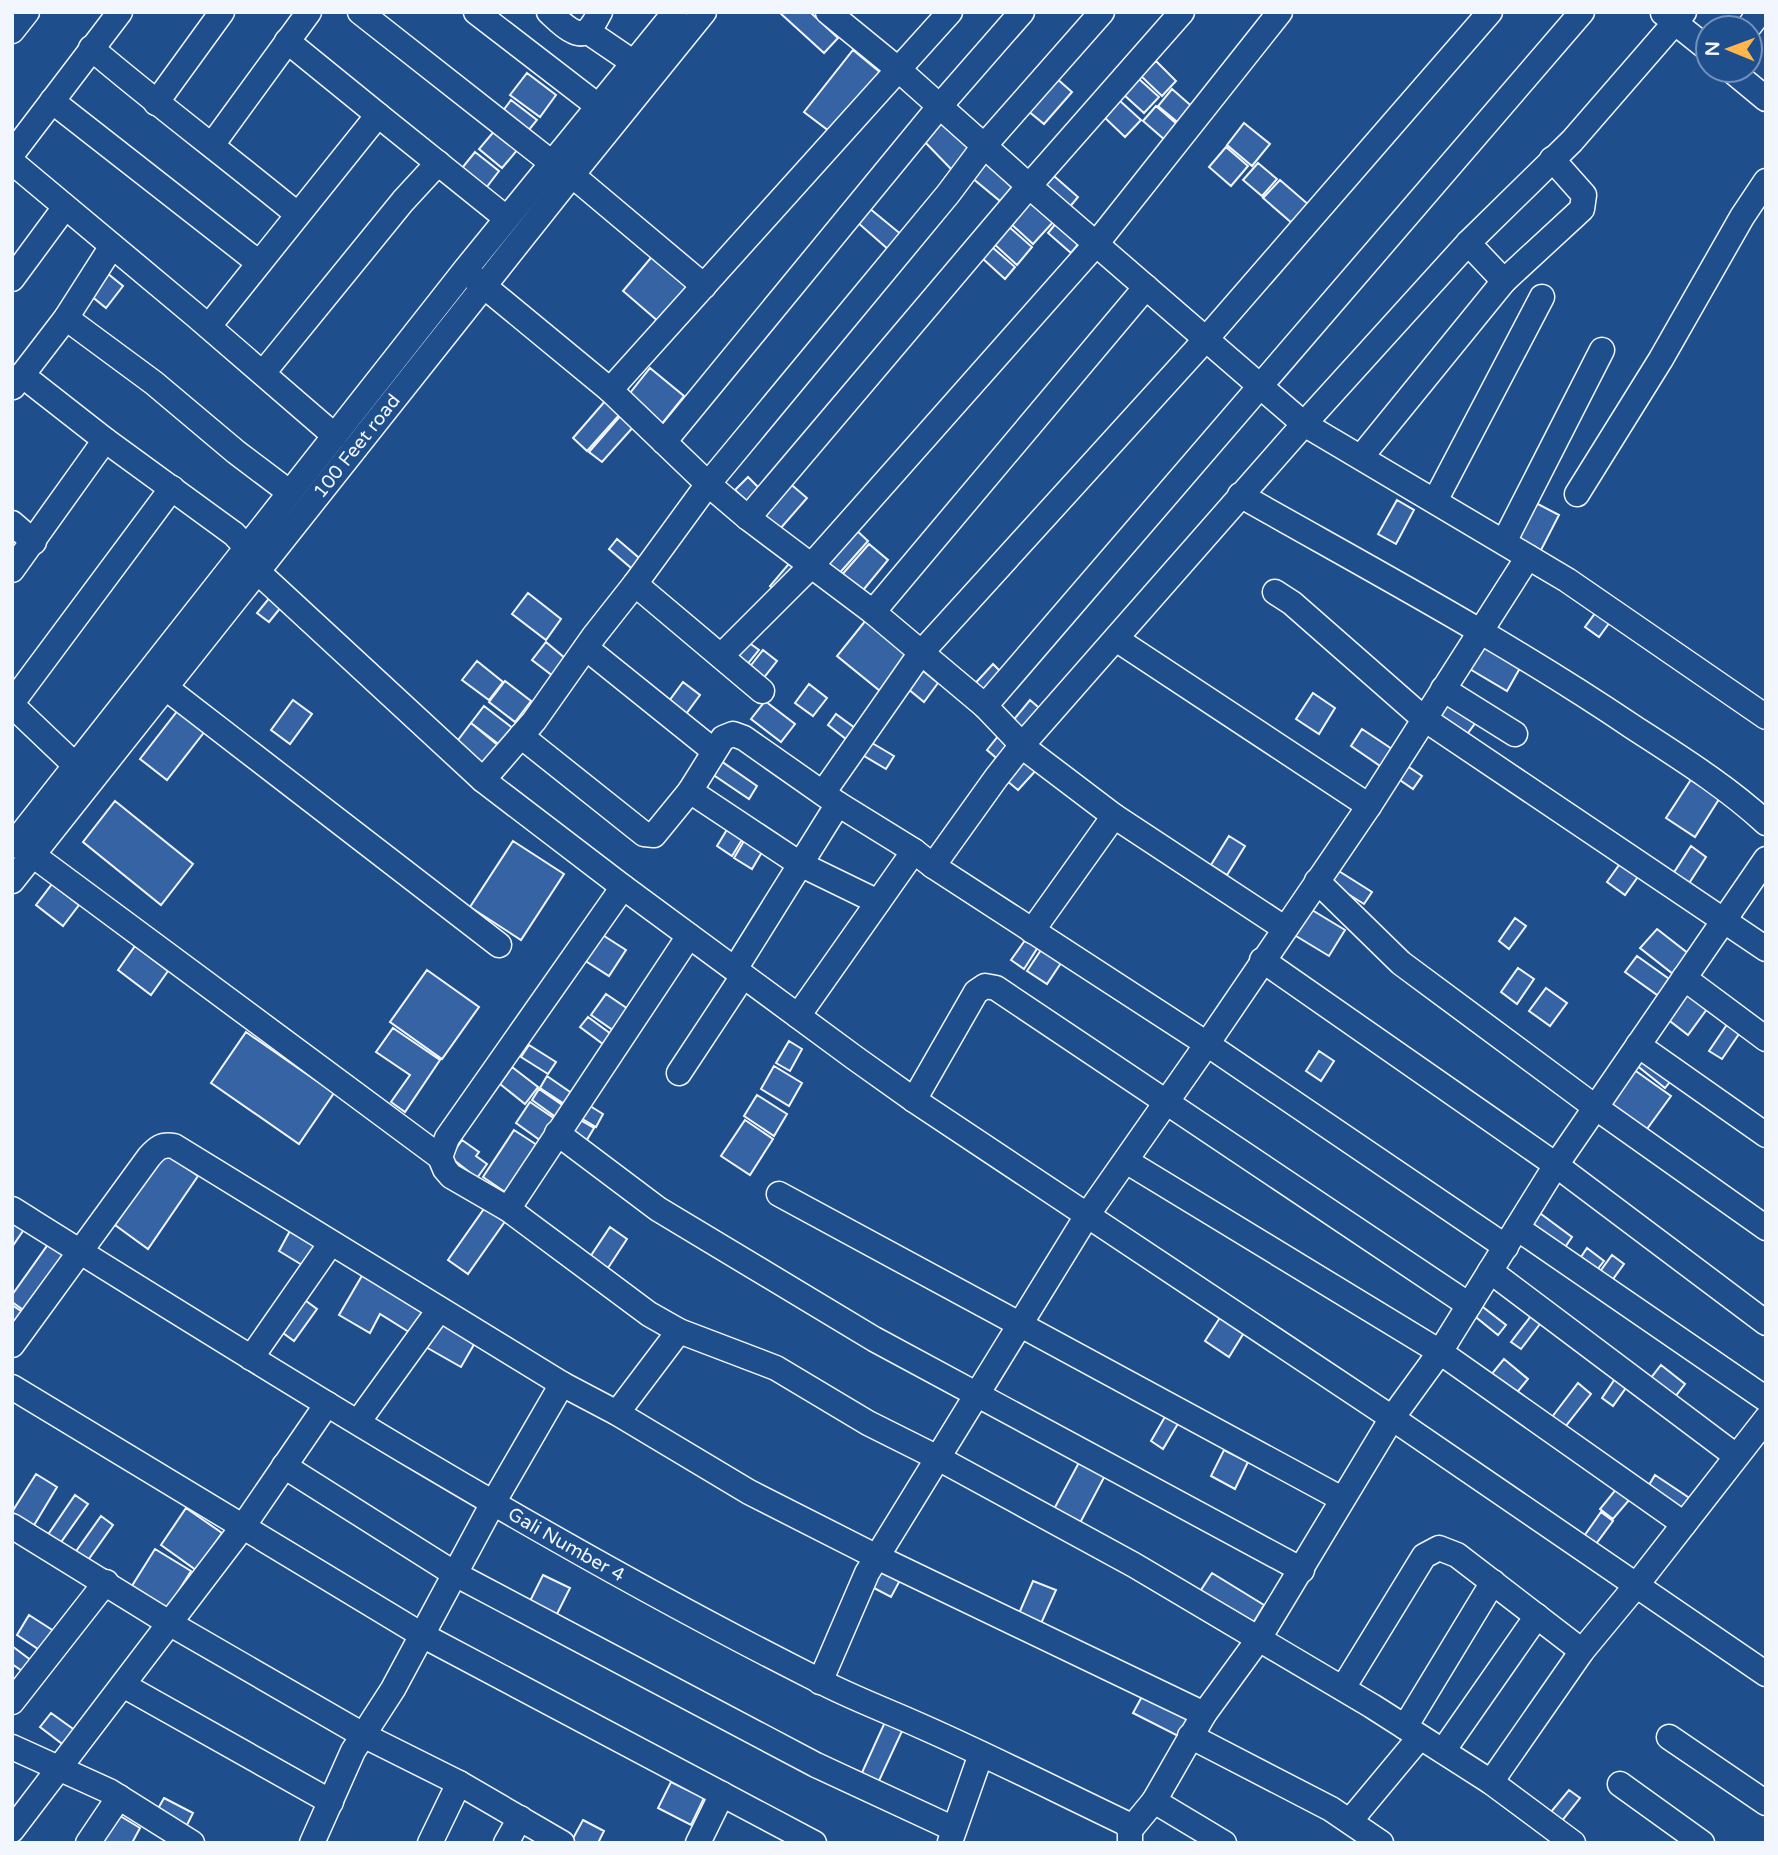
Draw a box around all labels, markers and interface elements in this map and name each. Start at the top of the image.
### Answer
north arrow [1694,14,1764,84]
text: N [1702,41,1724,57]
street label: 100 Feet road [309,390,405,503]
street label: Gali Number 4 [504,1503,628,1586]

